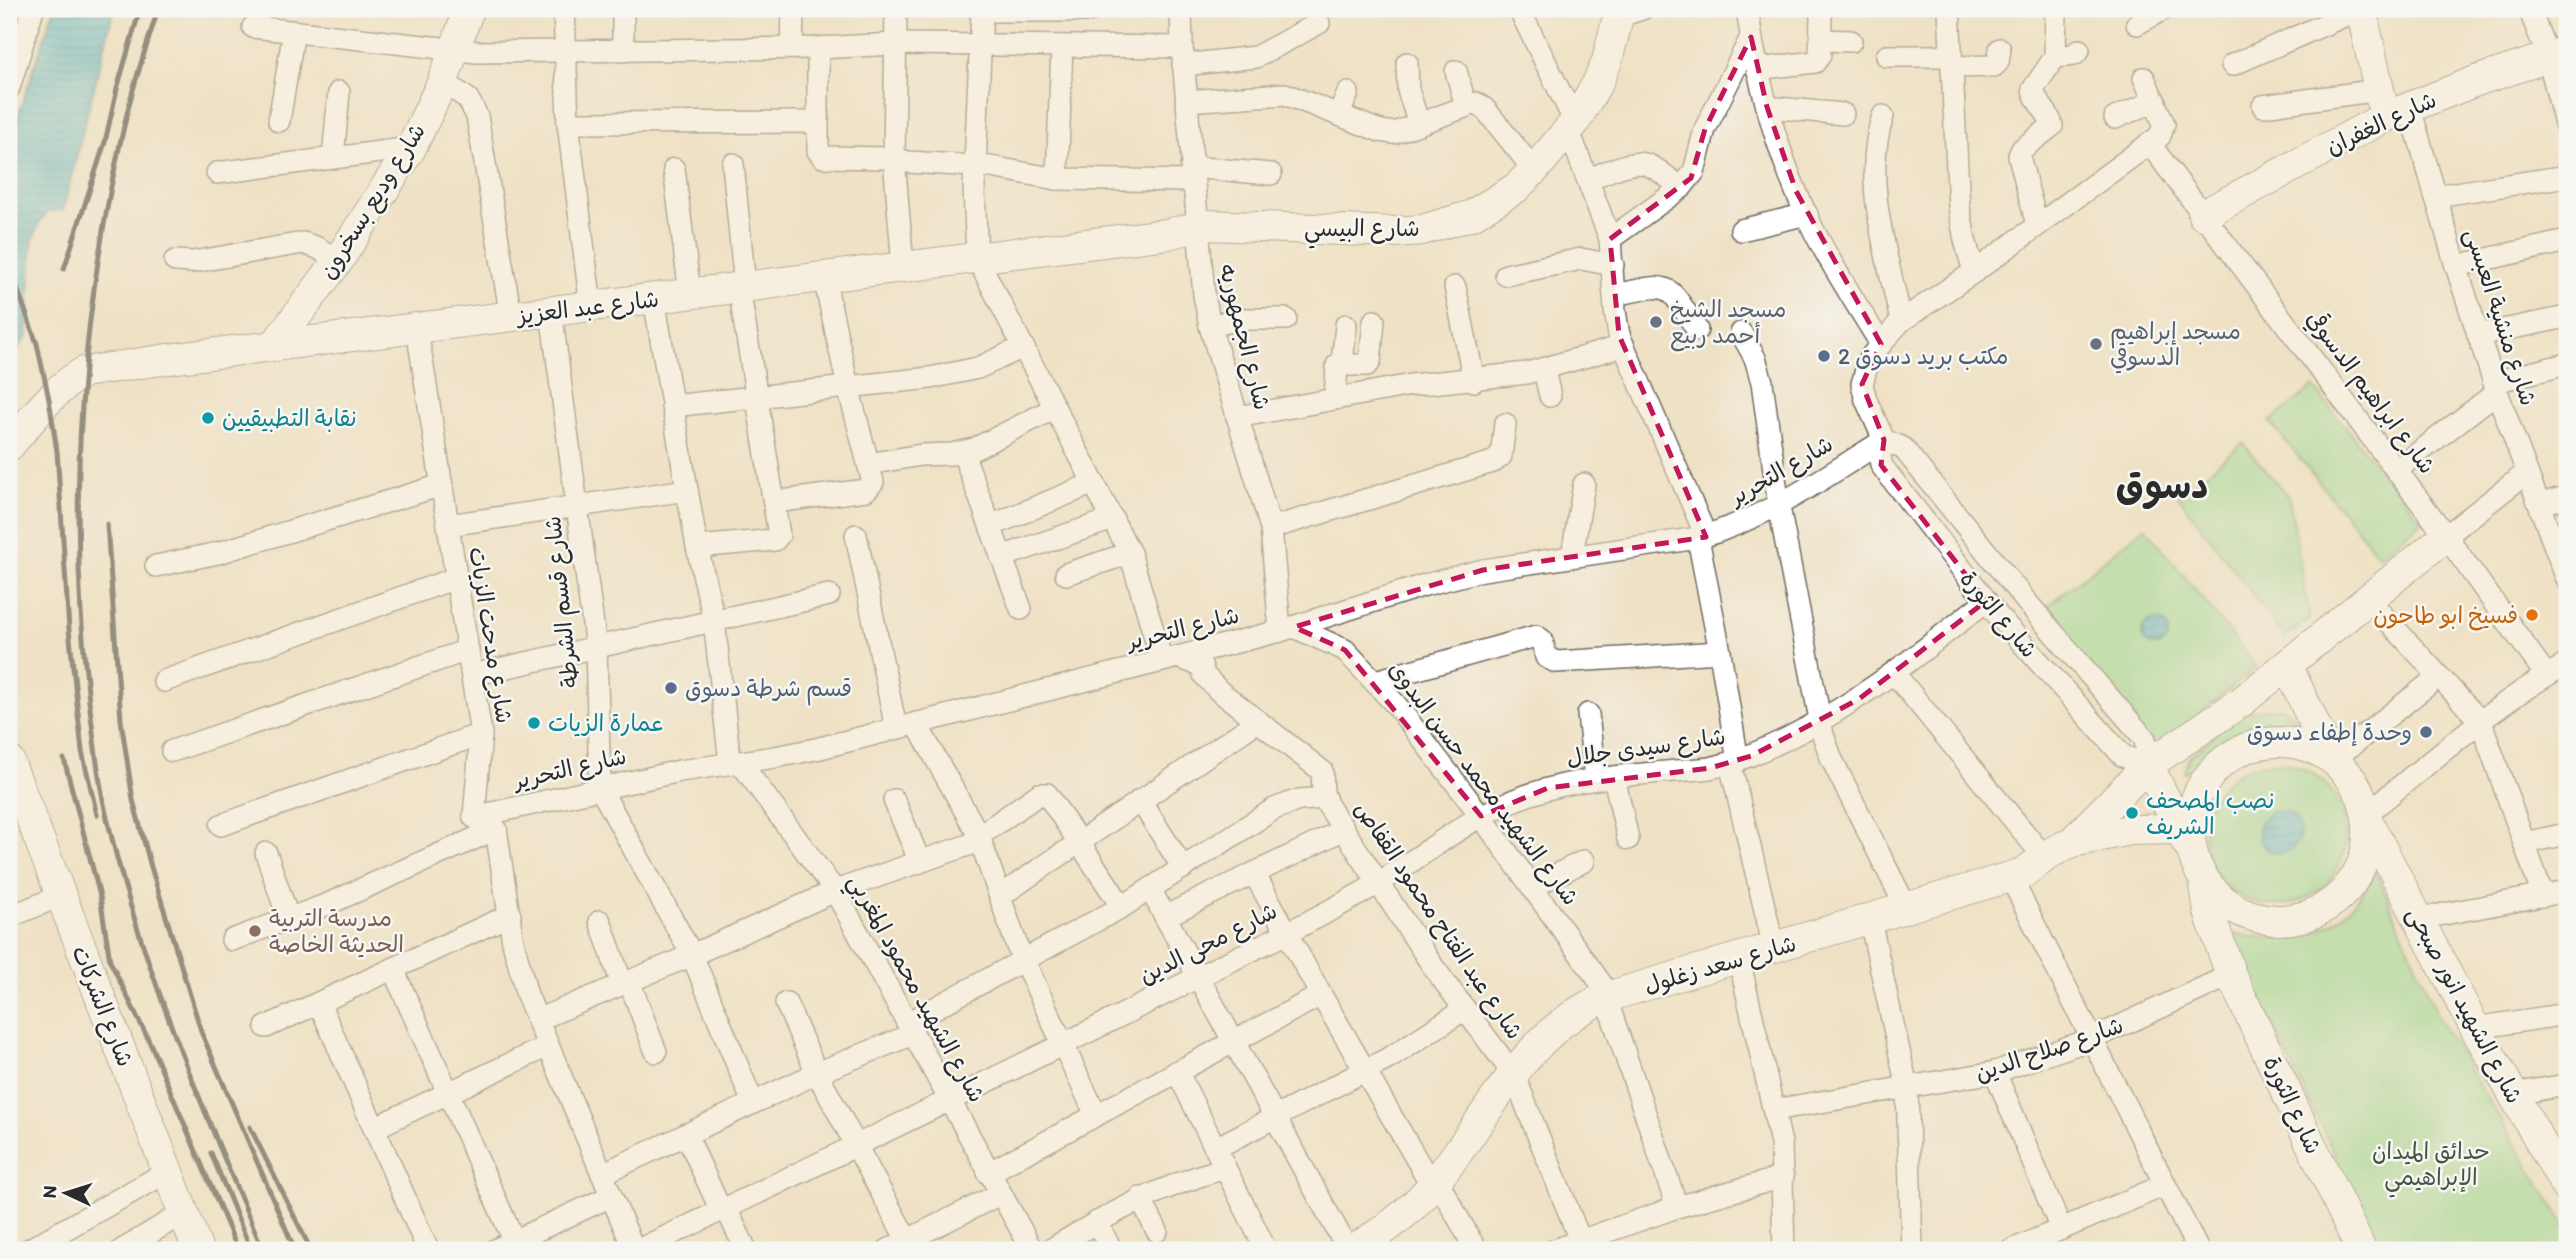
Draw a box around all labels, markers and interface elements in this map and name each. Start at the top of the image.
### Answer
street label: شارع الغفران [2321,85,2442,163]
street label: شارع وديع بسخرون [313,118,434,285]
street label: شارع البيسي [1304,214,1420,249]
street label: شارع منشية العبسى [2457,225,2543,410]
street label: شارع الجمهوريه [1211,261,1277,413]
street label: شارع عبد العزيز [514,284,661,332]
place label: مسجد الشيخ أحمد ربيع [1670,295,1786,352]
street label: شارع ابراهيم الدسوقي [2297,305,2441,481]
marker: مسجد الشيخ أحمد ربيع [1648,314,1664,330]
place label: مسجد إبراهيم الدسوقي [2110,317,2241,374]
marker: مسجد إبراهيم الدسوقي [2088,336,2104,352]
place label: مكتب بريد دسوق 2 [1838,342,2009,371]
marker: مكتب بريد دسوق 2 [1816,348,1832,364]
place label: نقابة التطبيقيين [222,404,357,432]
marker: نقابة التطبيقيين [200,410,216,426]
street label: شارع التحرير [1723,429,1839,514]
district label: دسوق [2116,463,2208,509]
street label: شارع قسم الشرطة [538,514,588,689]
street label: شارع مدحت الزيات [461,545,519,725]
street label: شارع الثورة [1953,565,2044,665]
street label: شارع التحرير [1122,601,1242,658]
place label: فسيخ ابو طاحون [2373,601,2518,631]
marker: فسيخ ابو طاحون [2524,607,2540,623]
street label: شارع الشهيد محمد حسن البدوى [1381,655,1585,912]
place label: قسم شرطة دسوق [685,674,852,706]
marker: قسم شرطة دسوق [663,680,679,696]
place label: عمارة الزيات [548,709,665,737]
marker: عمارة الزيات [526,715,542,731]
place label: وحدة إطفاء دسوق [2247,718,2412,747]
street label: شارع سيدى جلال [1565,722,1728,774]
marker: وحدة إطفاء دسوق [2418,724,2434,740]
street label: شارع التحرير [509,741,629,797]
place label: نصب المصحف الشريف [2146,786,2275,840]
street label: شارع عبد الفتاح محمود القفاص [1347,796,1529,1046]
marker: نصب المصحف الشريف [2124,805,2140,821]
street label: شارع الشهيد محمود المغربي [836,869,991,1110]
street label: شارع محى الدين [1134,896,1283,992]
street label: شارع الشهيد انور صبحى [2400,902,2529,1109]
place label: مدرسة التربية الحديثة الخاصة [269,904,404,958]
marker: مدرسة التربية الحديثة الخاصة [247,923,263,939]
street label: شارع سعد زغلول [1641,929,1800,1001]
street label: شارع الشركات [64,942,140,1071]
street label: شارع صلاح الدين [1971,1011,2127,1089]
street label: شارع الثورة [2256,1051,2328,1159]
park label: حدائق الميدان الإبراهيمي [2372,1137,2490,1198]
north arrow [32,1158,102,1228]
text: N [38,1185,61,1199]

